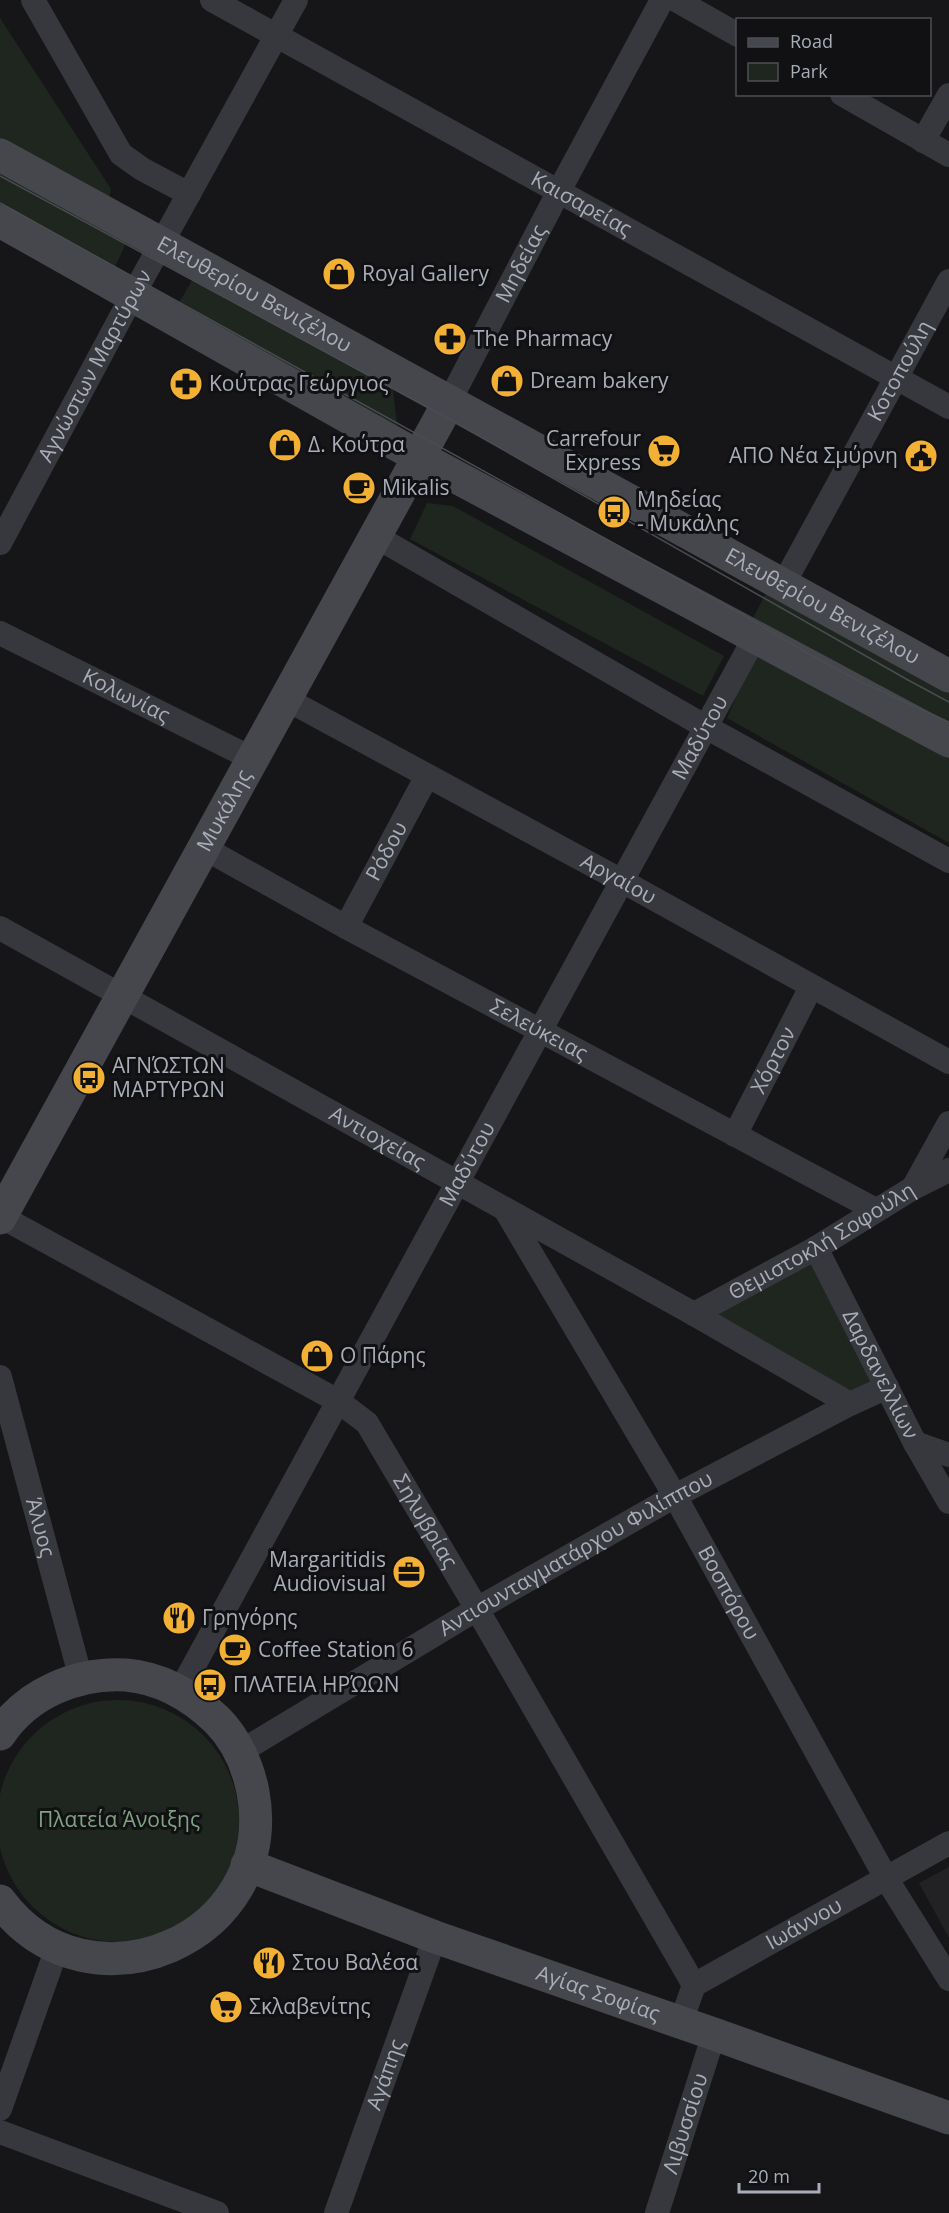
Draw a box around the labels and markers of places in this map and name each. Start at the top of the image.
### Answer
shop icon: Royal Gallery [321,256,357,292]
place label: Royal Gallery [362,259,489,287]
pharmacy icon: The Pharmacy [432,321,468,357]
place label: The Pharmacy [473,324,613,352]
shop icon: Dream bakery [489,363,525,399]
pharmacy icon: Κούτρας Γεώργιος [168,366,204,402]
place label: Dream bakery [530,366,669,394]
place label: Κούτρας Γεώργιος [209,369,389,397]
place label: Carrefour Express [546,424,641,476]
shop icon: Δ. Κούτρα [267,427,303,463]
place label: Δ. Κούτρα [308,430,405,458]
supermarket icon: Carrefour Express [646,433,682,469]
public building icon: ΑΠΟ Νέα Σμύρνη [903,438,939,474]
place label: ΑΠΟ Νέα Σμύρνη [729,441,898,469]
cafe icon: Mikalis [341,470,377,506]
place label: Mikalis [382,473,450,501]
place label: Μηδείας - Μυκάλης [637,485,739,537]
bus stop icon: Μηδείας - Μυκάλης [596,494,632,530]
place label: ΑΓΝΏΣΤΩΝ ΜΑΡΤΥΡΩΝ [112,1051,225,1103]
bus stop icon: ΑΓΝΏΣΤΩΝ ΜΑΡΤΥΡΩΝ [71,1060,107,1096]
shop icon: Ο Πάρης [299,1338,335,1374]
place label: Ο Πάρης [340,1341,426,1369]
place label: Margaritidis Audiovisual [269,1545,386,1597]
office icon: Margaritidis Audiovisual [391,1554,427,1590]
restaurant icon: Γρηγόρης [161,1600,197,1636]
place label: Γρηγόρης [202,1603,297,1631]
cafe icon: Coffee Station 6 [217,1632,253,1668]
place label: Coffee Station 6 [258,1635,413,1663]
bus stop icon: ΠΛΑΤΕΙΑ ΗΡΏΩΝ [192,1667,228,1703]
place label: ΠΛΑΤΕΙΑ ΗΡΏΩΝ [233,1670,400,1698]
restaurant icon: Στου Βαλέσα [251,1945,287,1981]
place label: Στου Βαλέσα [292,1948,418,1976]
supermarket icon: Σκλαβενίτης [208,1989,244,2025]
place label: Σκλαβενίτης [249,1992,371,2020]

